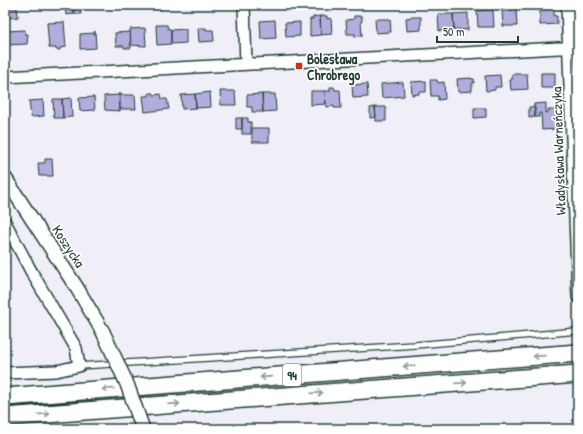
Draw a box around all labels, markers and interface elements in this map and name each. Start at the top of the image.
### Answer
scale bar [437,18,518,44]
text: 50 m [443,23,464,40]
place label: Bolesława Chrobrego [307,49,361,86]
marker: Bolesława Chrobrego [294,61,304,71]
street label: Władysława Warneńczyka [546,86,571,216]
street label: Koszycka [47,221,90,272]
one-way arrow [533,352,546,359]
one-way arrow [403,362,416,369]
road number: 94 [283,364,301,386]
one-way arrow [260,373,273,380]
one-way arrow [454,379,467,386]
one-way arrow [102,385,115,392]
one-way arrow [310,390,323,397]
one-way arrow [167,401,180,408]
one-way arrow [37,410,50,417]

